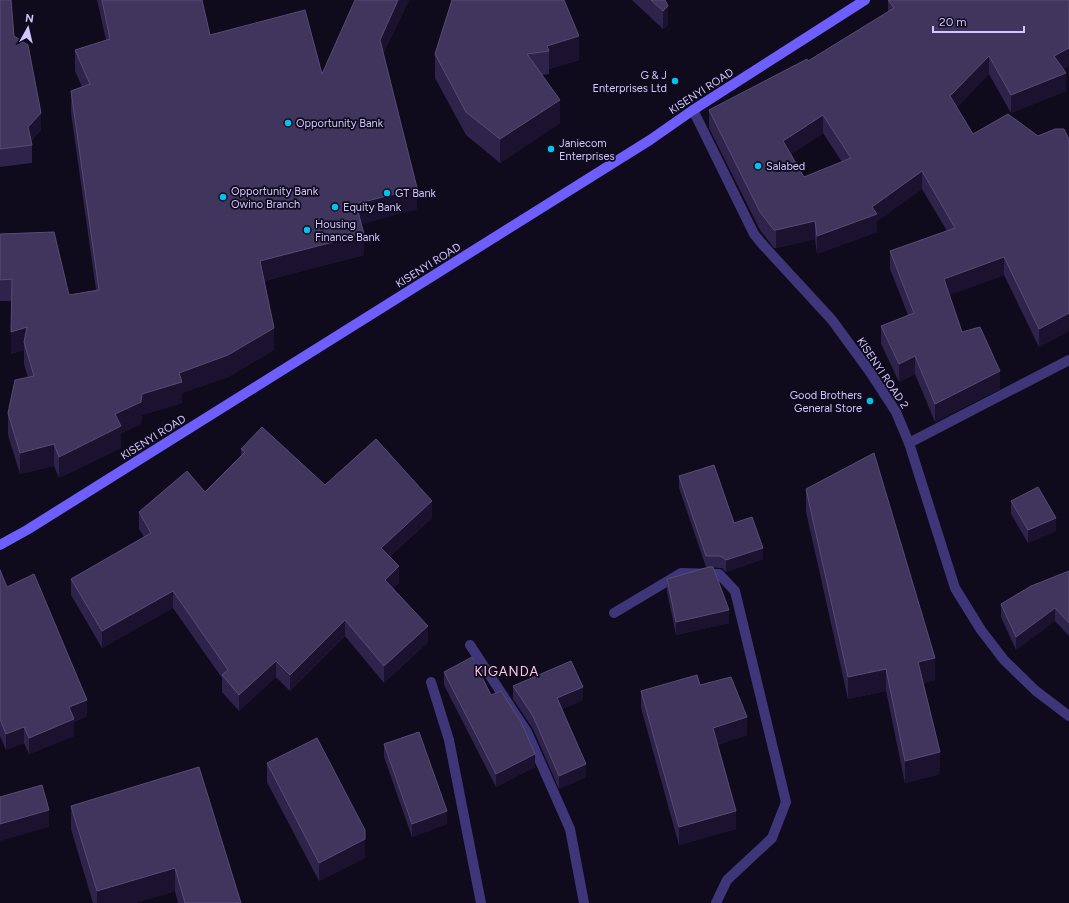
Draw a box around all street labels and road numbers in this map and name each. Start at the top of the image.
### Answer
street label: KISENYI ROAD [667,66,736,117]
street label: KISENYI ROAD [393,240,464,291]
street label: KISENYI ROAD 2 [854,335,911,411]
street label: KISENYI ROAD [118,412,189,463]

